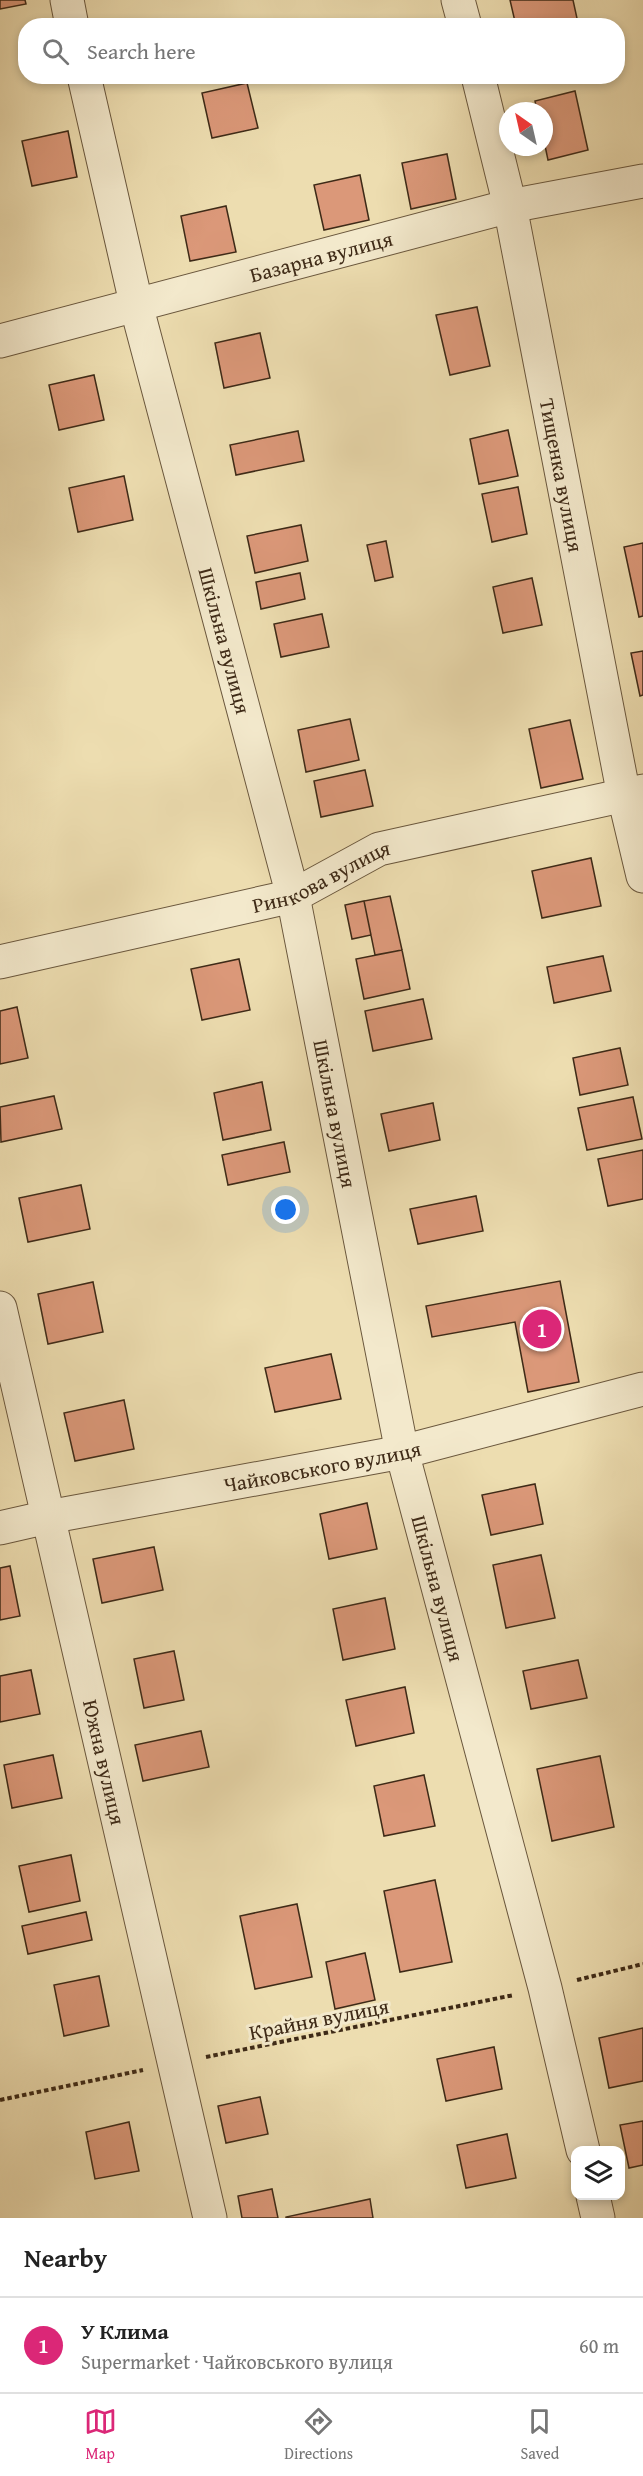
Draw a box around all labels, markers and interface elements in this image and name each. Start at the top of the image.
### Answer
search box [18,18,625,84]
icon: search [39,35,72,68]
text: Search here [87,35,196,67]
north arrow [499,102,553,156]
street label: Базарна вулиця [246,222,396,290]
street label: Тищенка вулиця [532,396,592,555]
street label: Шкільна вулиця [191,564,260,718]
street label: Ринкова вулиця [249,831,393,920]
street label: Шкільна вулиця [306,1037,365,1191]
your location [271,1195,300,1224]
pin: 1 [522,1306,562,1352]
street label: Чайковського вулиця [221,1432,425,1500]
street label: Шкільна вулиця [404,1512,473,1665]
street label: Южна вулиця [75,1696,134,1828]
street label: Крайня вулиця [246,1990,392,2048]
map controls [571,2146,625,2200]
button: layers [571,2146,625,2200]
text: Nearby [24,2238,107,2277]
text: У Клима [81,2315,169,2347]
text: 1 [38,2331,49,2360]
text: 60 m [579,2331,619,2360]
text: Supermarket · Чайковського вулиця [81,2347,393,2376]
tab: Map [84,2405,117,2465]
tab: Directions [284,2405,353,2465]
tab: Saved [520,2405,559,2465]

